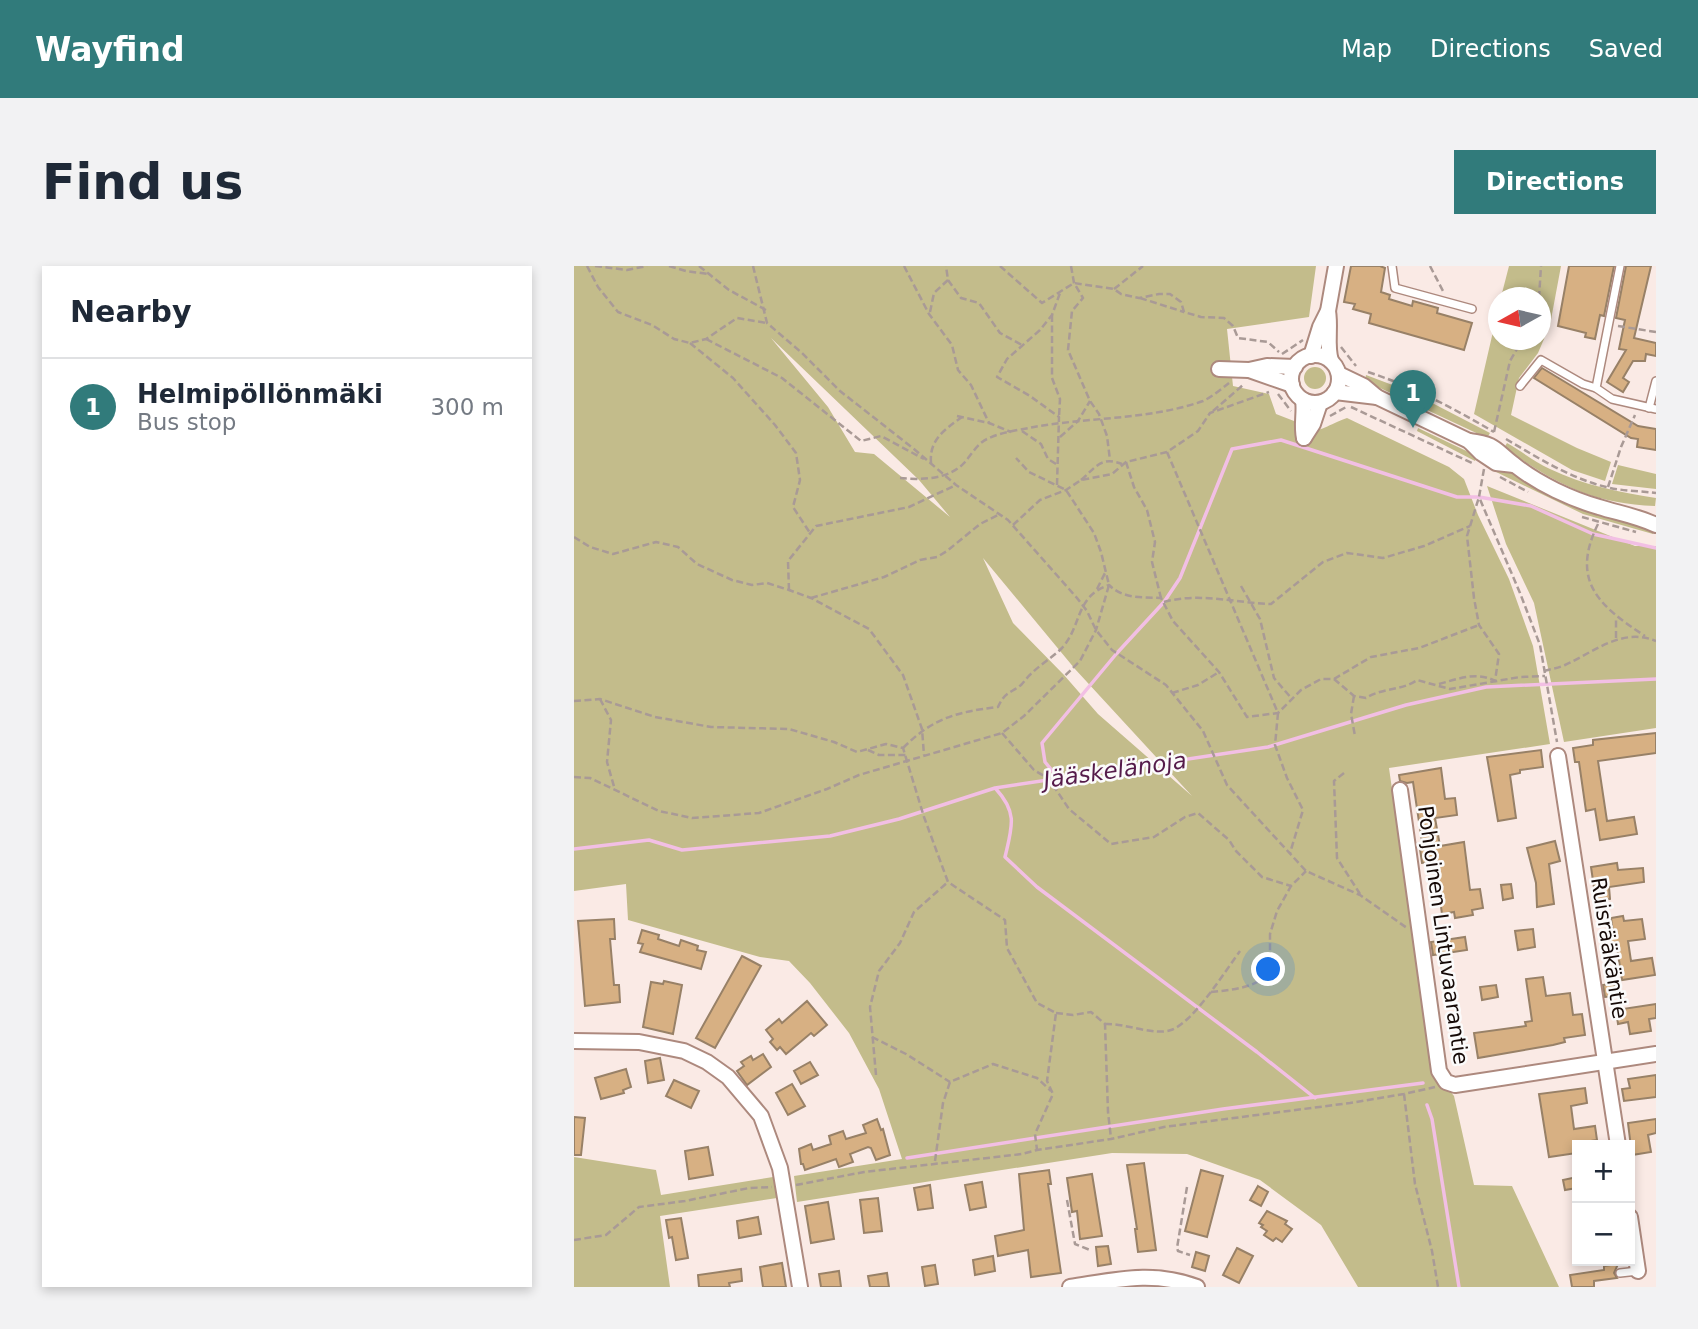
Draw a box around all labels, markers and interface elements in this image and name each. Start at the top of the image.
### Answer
text: Wayfind [35,30,185,69]
text: Map [1341,35,1392,63]
text: Directions [1430,35,1551,63]
text: Saved [1589,35,1663,63]
button: Directions [1454,150,1656,214]
text: Find us [42,154,243,211]
north arrow [1488,287,1551,350]
text: Nearby [70,294,192,329]
pin: 1 [1390,370,1436,428]
text: Helmipöllönmäki [137,379,383,409]
text: 1 [85,394,101,420]
text: 300 m [430,394,504,420]
text: Bus stop [137,409,236,435]
water label: Jääskelänoja [1038,747,1188,793]
street label: Pohjoinen Lintuvaarantie [1413,804,1473,1066]
street label: Ruisrääkäntie [1586,875,1632,1021]
your location [1251,952,1285,986]
map controls [1572,1140,1635,1266]
button: + [1572,1140,1635,1203]
button: − [1572,1203,1635,1266]

